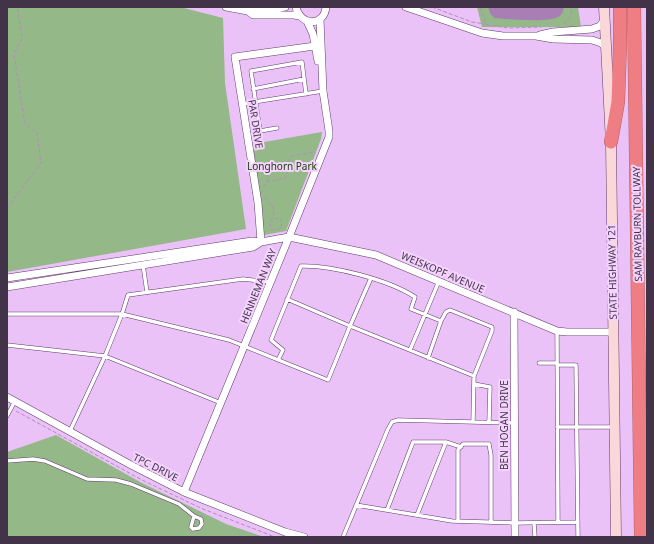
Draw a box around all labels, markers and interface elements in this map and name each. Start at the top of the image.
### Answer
street label: PAR DRIVE [245,99,267,149]
park label: Longhorn Park [247,159,318,173]
street label: SAM RAYBURN TOLLWAY [629,166,645,282]
street label: STATE HIGHWAY 121 [604,224,620,320]
street label: HENNEMAN WAY [237,246,280,326]
street label: WEISKOPF AVENUE [399,248,487,296]
street label: BEN HOGAN DRIVE [497,380,511,470]
street label: TPC DRIVE [131,450,181,484]

